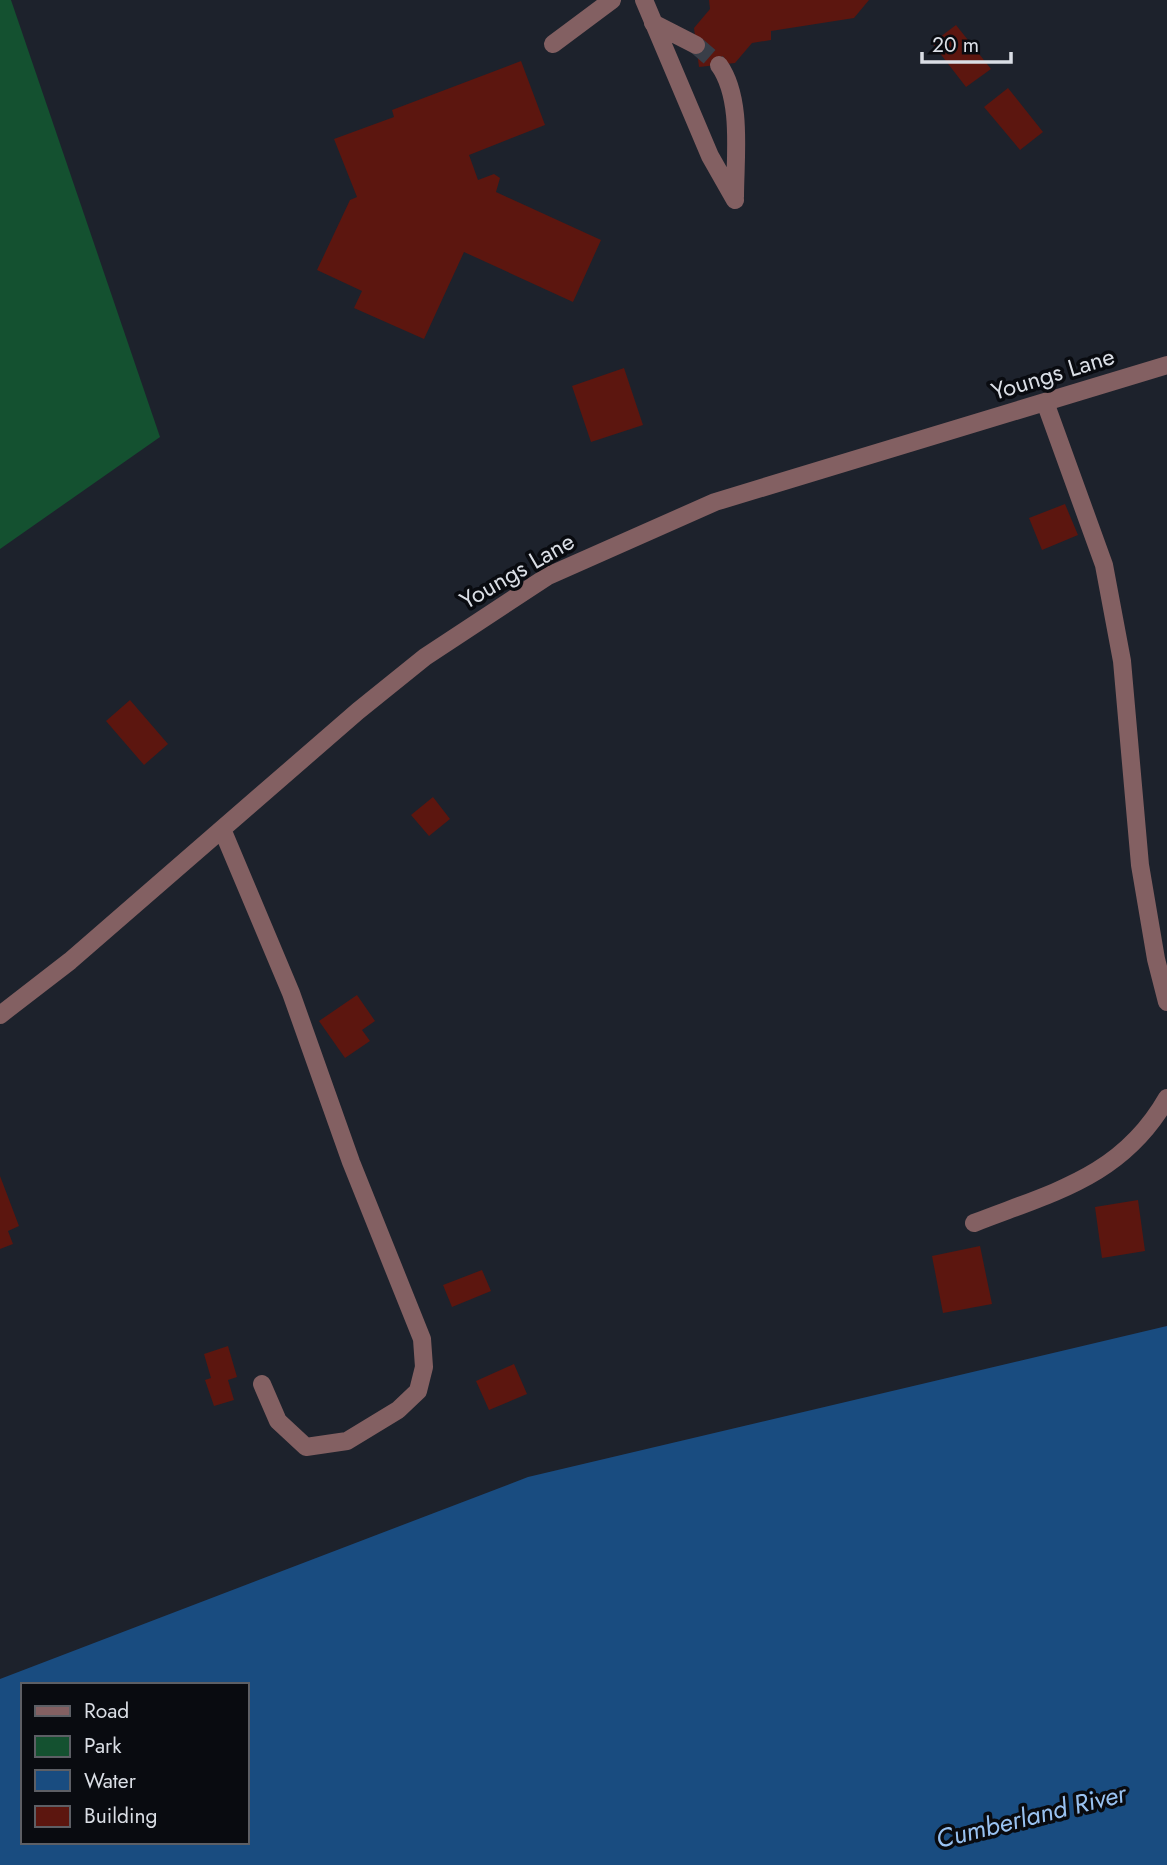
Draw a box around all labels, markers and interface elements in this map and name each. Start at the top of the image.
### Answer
scale bar [922,21,1011,65]
text: 20 m [932,30,979,60]
street label: Youngs Lane [987,338,1119,409]
street label: Youngs Lane [453,524,581,618]
legend [21,1683,248,1844]
text: Road [84,1696,129,1726]
text: Park [84,1731,122,1761]
text: Water [84,1766,137,1796]
water label: Cumberland River [932,1774,1131,1858]
text: Building [84,1801,157,1831]

